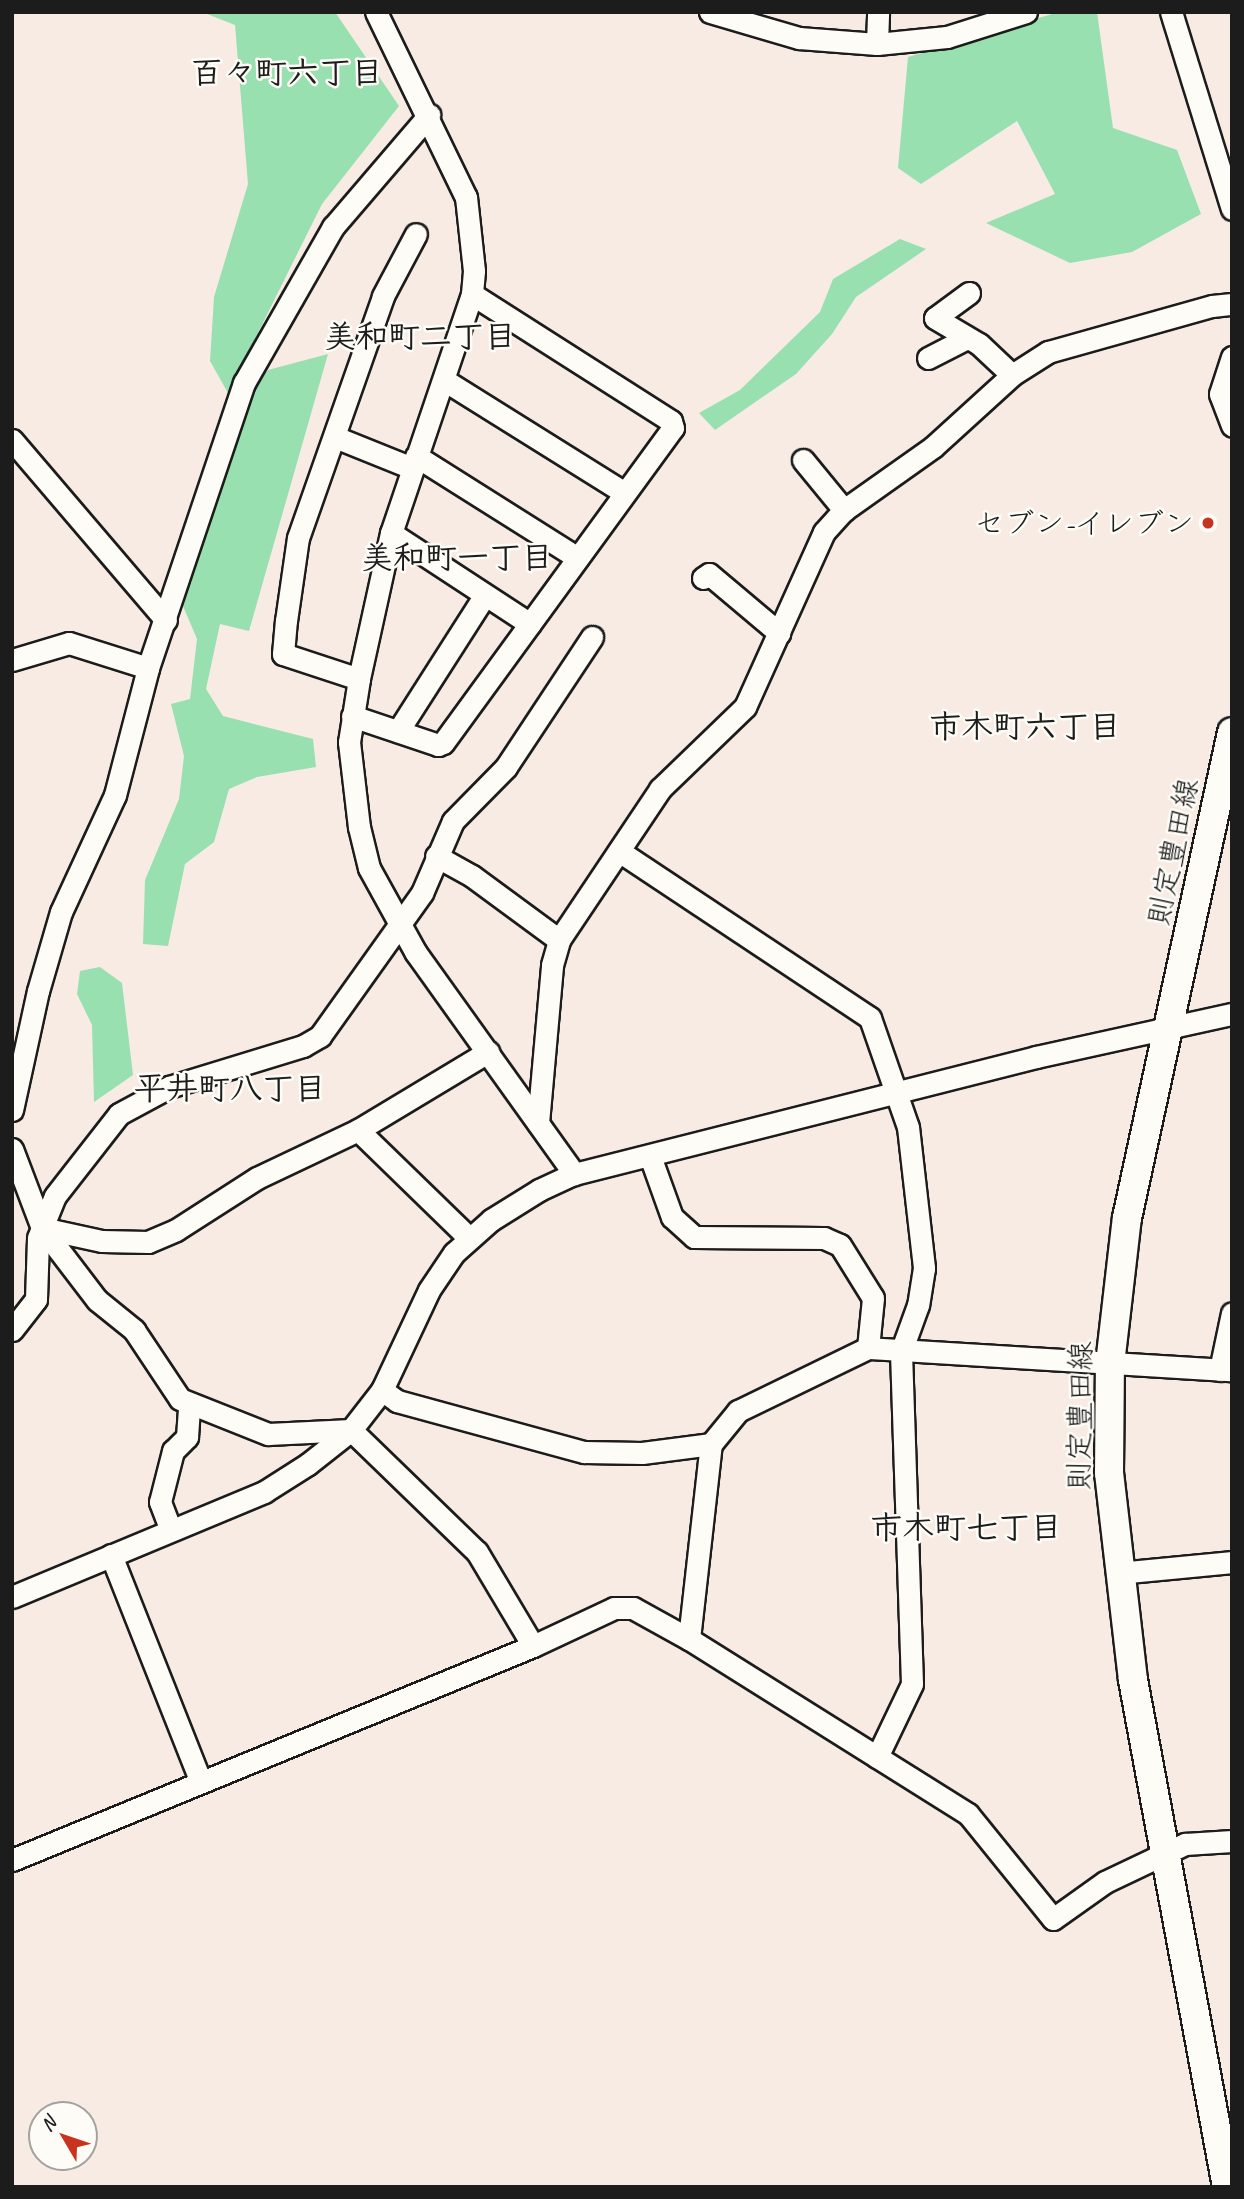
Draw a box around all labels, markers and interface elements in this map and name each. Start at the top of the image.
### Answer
district label: 百々町六丁目 [191,54,383,92]
district label: 美和町二丁目 [324,318,516,356]
place label: セブン-イレブン [974,505,1194,541]
marker: セブン-イレブン [1200,515,1216,531]
district label: 美和町一丁目 [361,539,553,577]
district label: 市木町六丁目 [929,708,1121,746]
street label: 則定豊田線 [1140,775,1206,929]
district label: 平井町八丁目 [134,1070,326,1108]
street label: 則定豊田線 [1061,1341,1099,1491]
district label: 市木町七丁目 [870,1509,1062,1547]
north arrow [28,2101,98,2171]
text: N [35,2112,61,2136]

